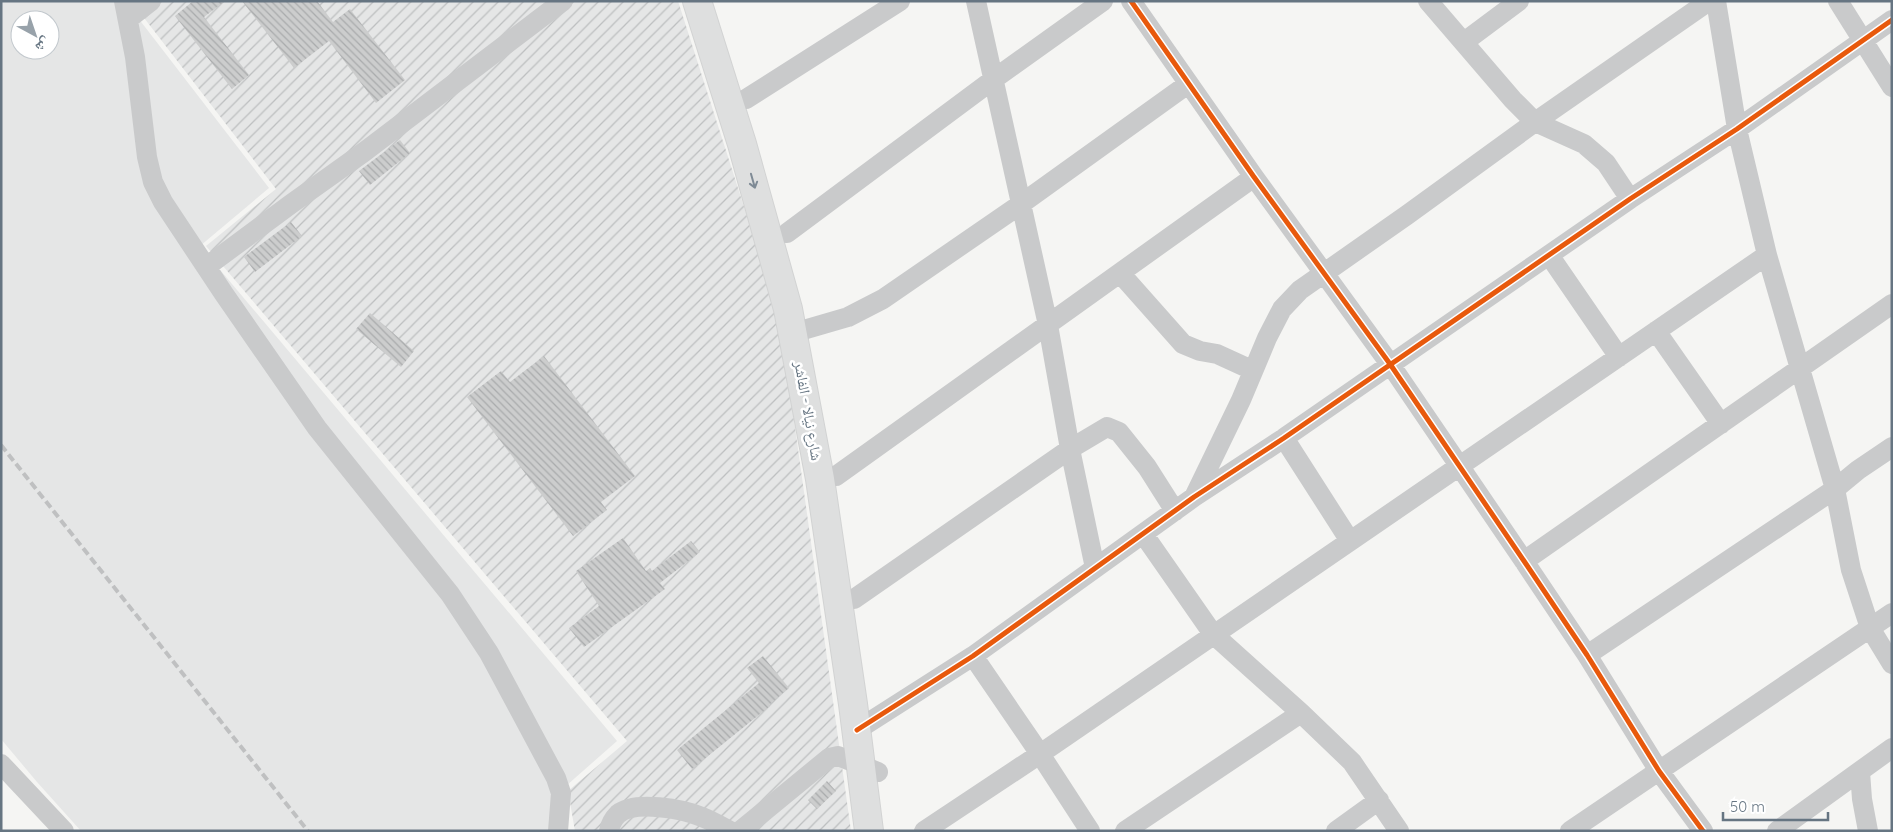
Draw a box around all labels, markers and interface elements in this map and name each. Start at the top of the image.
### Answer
north arrow [10,10,60,60]
text: ش [32,33,55,57]
one-way arrow [748,173,758,189]
street label: شارع نيالا - الفاشر [789,359,827,462]
scale bar [1723,790,1828,822]
text: 50 m [1730,797,1765,816]

